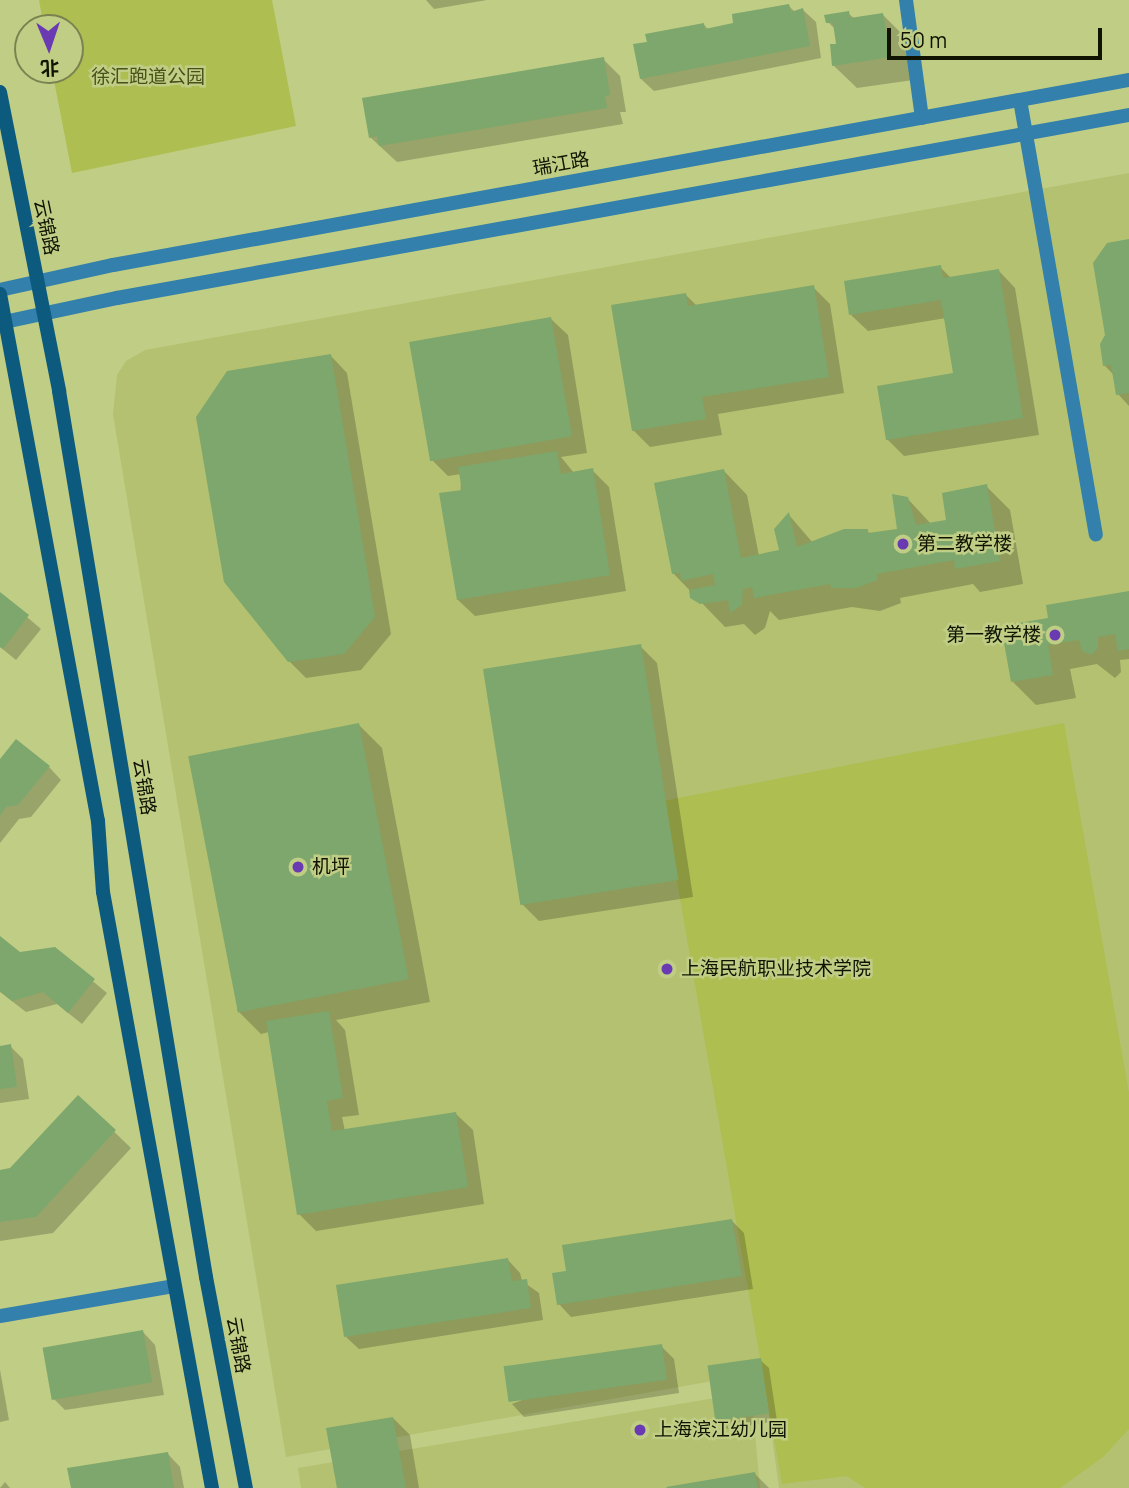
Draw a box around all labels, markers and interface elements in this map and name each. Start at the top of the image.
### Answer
north arrow [14,14,84,84]
scale bar [891,14,1106,58]
text: 50 m [900,26,947,54]
text: 北 [40,55,60,81]
park label: 徐汇跑道公园 [91,66,205,88]
street label: 瑞江路 [531,148,591,180]
street label: 云锦路 [29,197,63,257]
place label: 第二教学楼 [917,533,1012,555]
marker: 第二教学楼 [895,536,911,552]
place label: 第一教学楼 [946,624,1041,646]
marker: 第一教学楼 [1047,627,1063,643]
street label: 云锦路 [128,757,160,817]
place label: 机坪 [312,856,350,878]
marker: 机坪 [290,859,306,875]
place label: 上海民航职业技术学院 [681,958,871,980]
marker: 上海民航职业技术学院 [659,961,675,977]
street label: 云锦路 [222,1315,254,1375]
place label: 上海滨江幼儿园 [654,1419,787,1441]
marker: 上海滨江幼儿园 [632,1422,648,1438]

